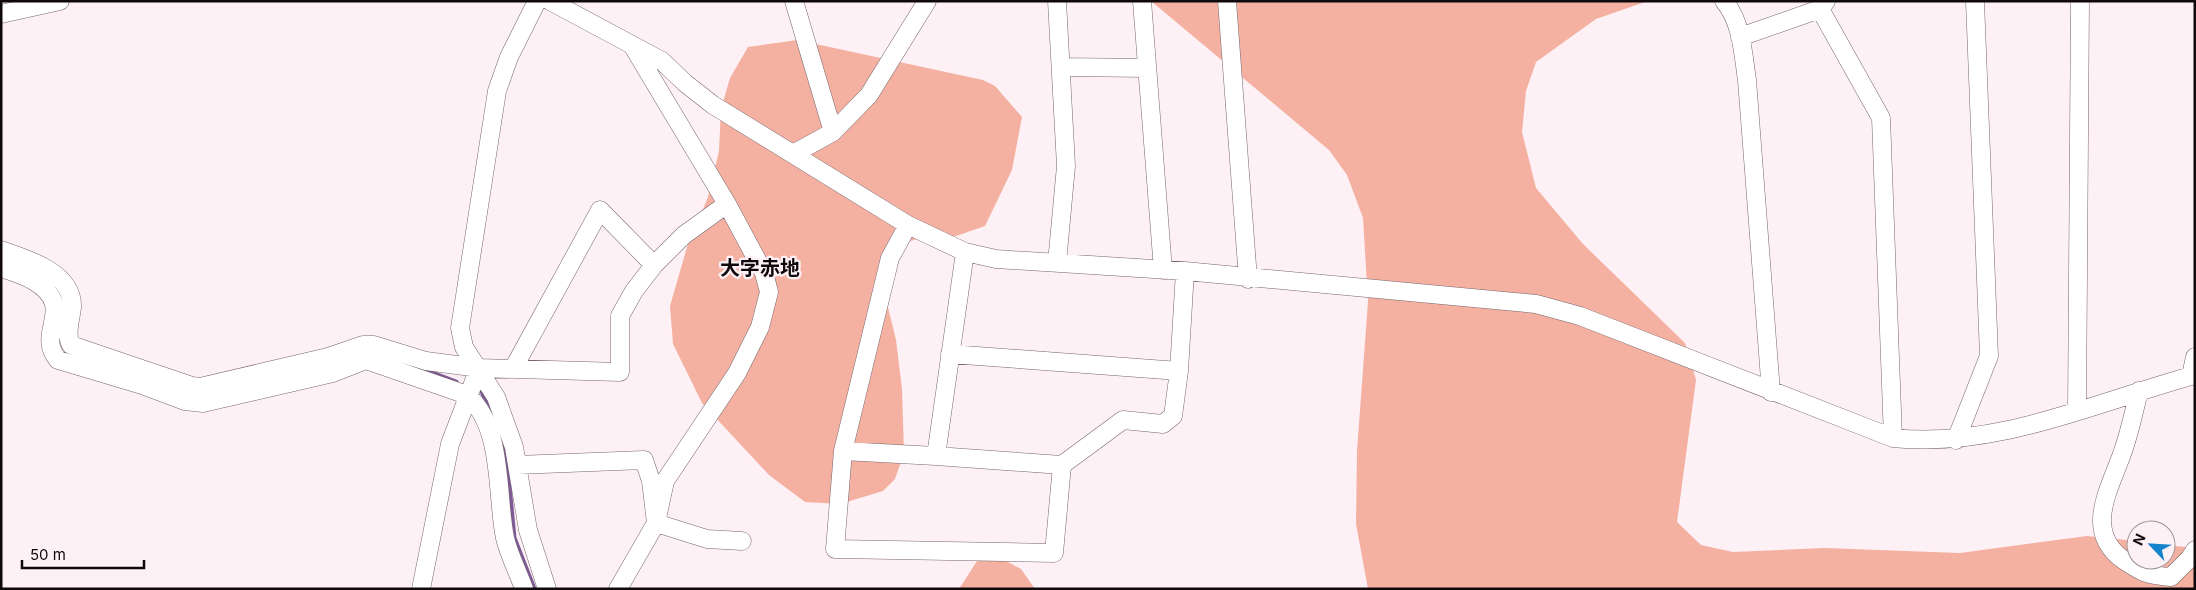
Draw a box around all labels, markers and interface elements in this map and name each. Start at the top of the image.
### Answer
district label: 大字赤地 [720,256,800,280]
north arrow [2126,520,2176,570]
text: N [2129,531,2149,548]
scale bar [22,538,145,570]
text: 50 m [30,545,66,564]

